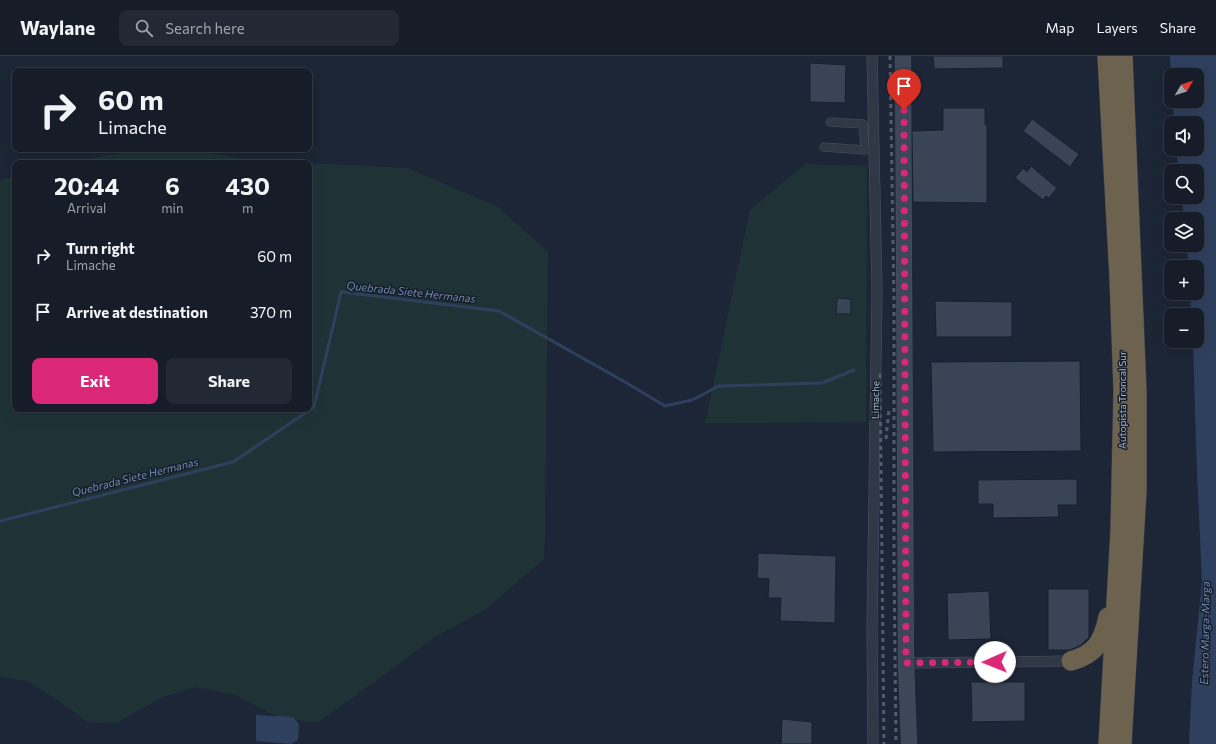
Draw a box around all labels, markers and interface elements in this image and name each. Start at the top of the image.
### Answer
search box [119,10,399,46]
text: Waylane [20,16,95,39]
icon: search [133,17,155,39]
text: Search here [165,19,245,37]
text: Map [1046,19,1074,36]
text: Layers [1096,19,1138,36]
text: Share [1160,19,1196,36]
north arrow [1164,68,1204,108]
map controls [1164,68,1204,348]
pin [887,69,921,110]
icon: arrive [893,75,915,97]
text: 60 m [98,82,164,116]
icon: right [32,84,84,136]
text: Limache [98,116,167,138]
button: sound [1164,116,1204,156]
button: search [1164,164,1204,204]
text: 20:44 [54,171,119,200]
text: 6 [165,171,180,200]
text: 430 [225,171,270,200]
text: Arrival [67,200,106,216]
text: min [161,200,183,216]
text: m [242,200,253,216]
button: layers [1164,212,1204,252]
text: Turn right [66,239,135,257]
icon: right [32,245,54,267]
text: 60 m [257,247,292,265]
text: Limache [66,257,116,273]
button: + [1164,260,1204,300]
water label: Quebrada Siete Hermanas [346,278,476,305]
icon: arrive [32,301,54,323]
text: Arrive at destination [66,303,208,321]
text: 370 m [250,303,292,321]
button: − [1164,308,1204,348]
street label: Autopista Troncal Sur [1116,351,1128,449]
button: Exit [32,358,158,404]
button: Share [166,358,292,404]
street label: Limache [869,381,881,419]
water label: Quebrada Siete Hermanas [70,454,199,499]
water label: Estero Marga-Marga [1197,581,1212,685]
position arrow [974,641,1016,683]

